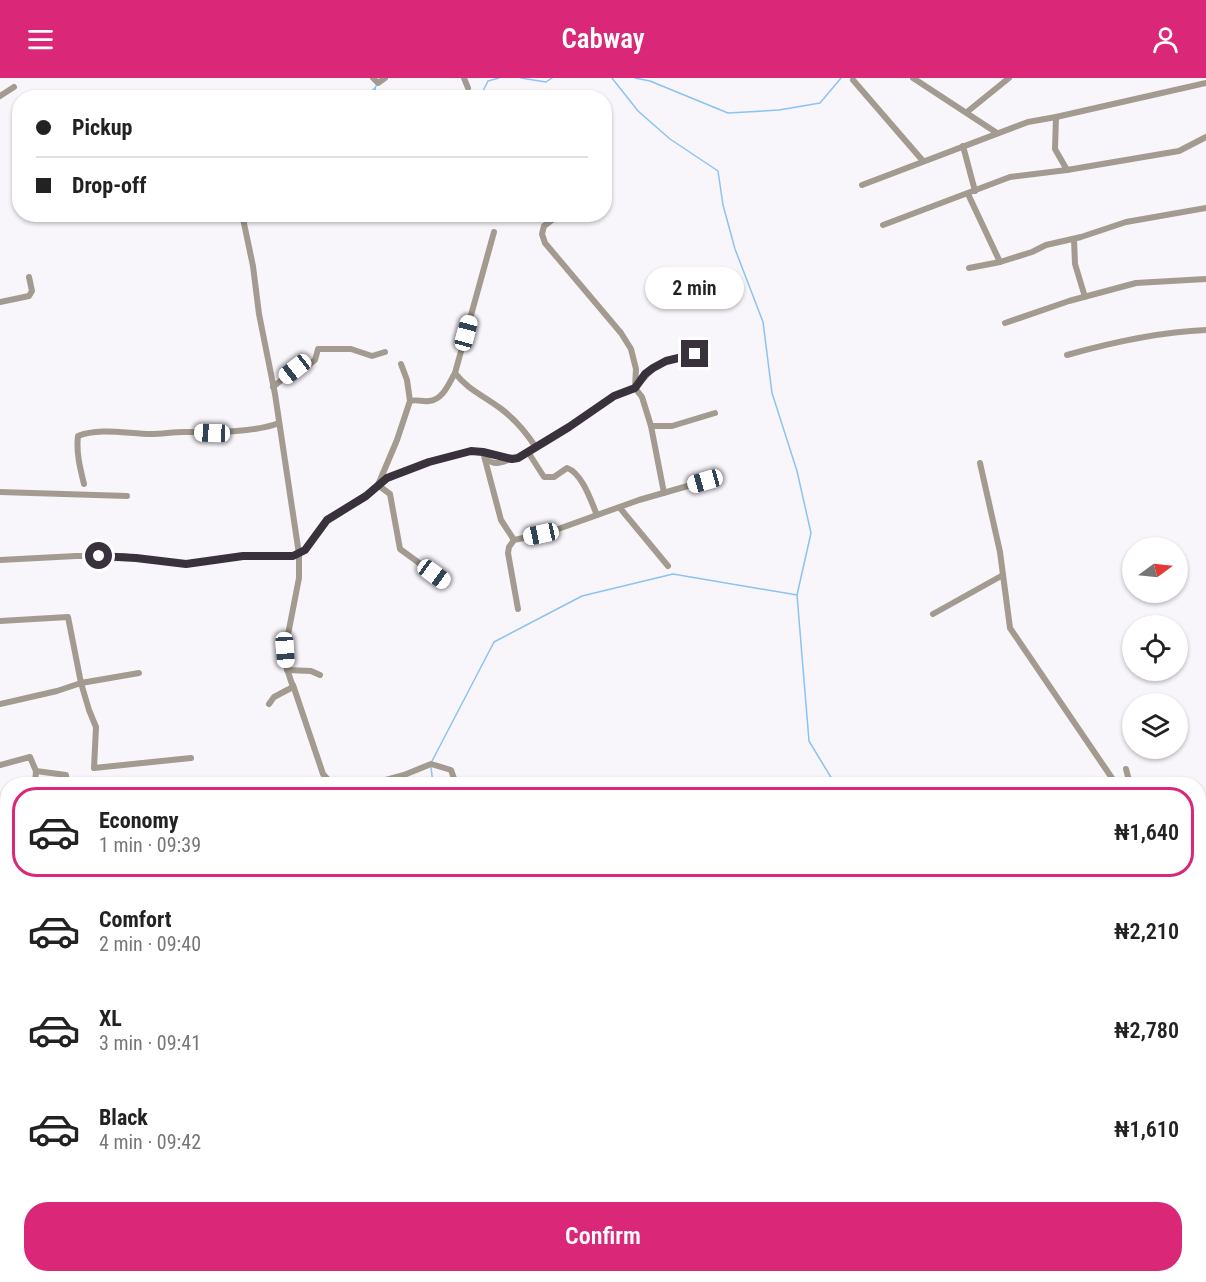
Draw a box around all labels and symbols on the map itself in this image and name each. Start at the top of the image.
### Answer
callout: 2 min [646,267,744,309]
car [453,313,479,353]
route end [681,340,708,367]
car [275,351,315,387]
car [194,423,230,443]
car [685,467,725,495]
car [522,521,560,547]
north arrow [1122,537,1188,603]
route start [85,542,112,569]
car [414,556,454,592]
car [275,631,295,669]

